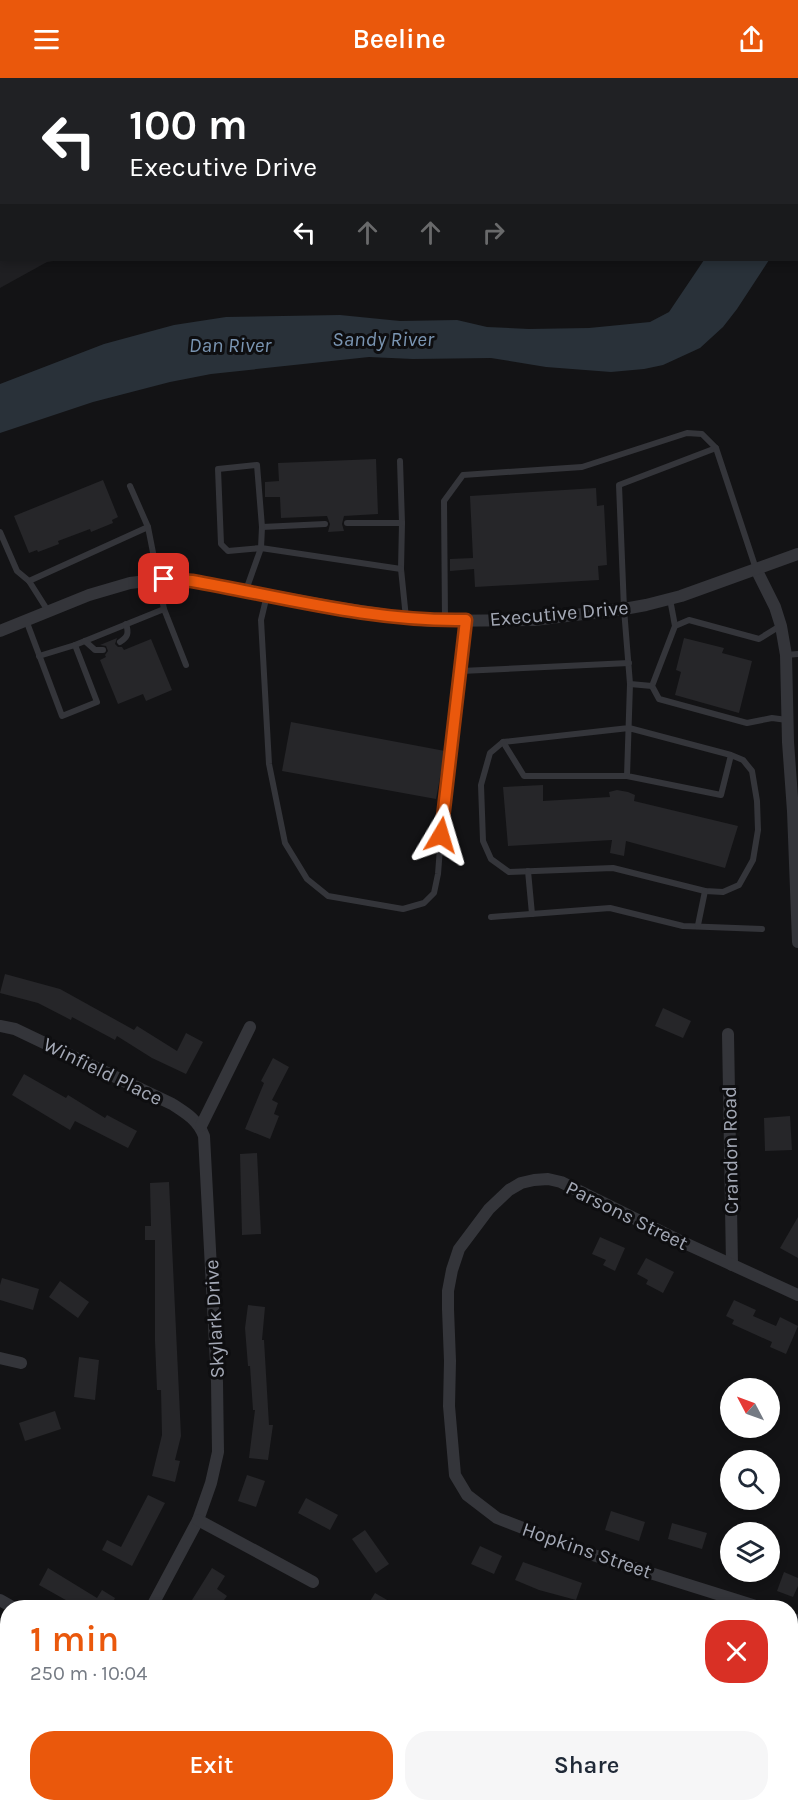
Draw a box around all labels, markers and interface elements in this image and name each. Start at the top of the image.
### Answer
icon: menu [30,23,63,56]
text: Beeline [352,23,446,55]
icon: share [735,23,768,56]
text: 100 m [129,100,248,150]
icon: left [30,102,108,180]
text: Executive Drive [129,151,317,183]
icon: left [288,216,321,249]
icon: ahead [351,216,384,249]
icon: ahead [414,216,447,249]
icon: right [477,216,510,249]
water label: Sandy River [332,327,435,351]
water label: Dan River [189,333,272,357]
pin [138,553,189,604]
icon: arrive [147,562,180,595]
street label: Executive Drive [489,596,629,631]
position arrow [409,803,473,867]
street label: Winfield Place [40,1033,166,1110]
street label: Crandon Road [718,1086,743,1214]
street label: Parsons Street [562,1176,692,1255]
street label: Skylark Drive [200,1259,229,1379]
north arrow [720,1378,780,1438]
map controls [720,1378,780,1582]
button: search [720,1450,780,1510]
street label: Hopkins Street [519,1518,655,1584]
button: layers [720,1522,780,1582]
text: 1 min [30,1618,119,1660]
button: close [705,1620,768,1683]
text: 250 m · 10:04 [30,1662,147,1685]
button: Exit [30,1731,393,1800]
button: Share [405,1731,768,1800]

